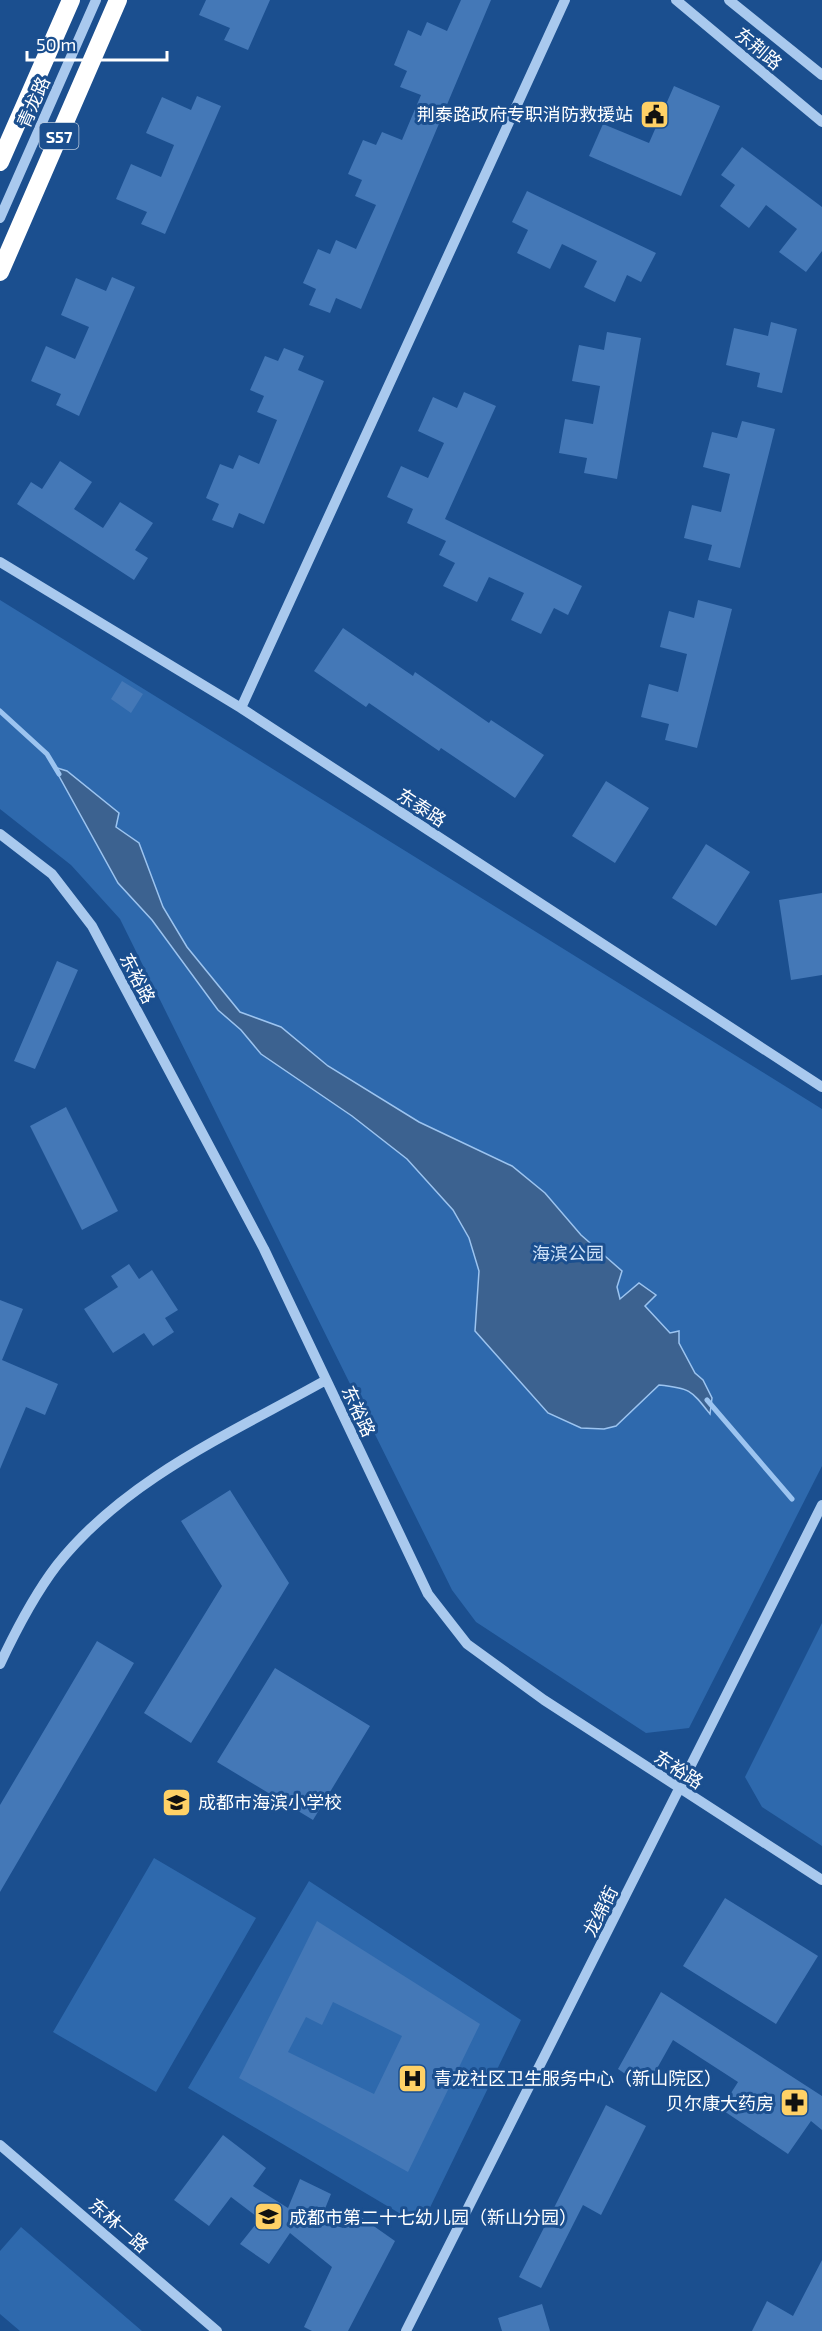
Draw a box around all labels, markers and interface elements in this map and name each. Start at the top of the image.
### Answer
street label: 东荆路 [731,22,787,74]
scale bar [27,24,166,62]
text: 50 m [36,33,76,55]
street label: 青龙路 [12,73,54,131]
public building icon: 荆泰路政府专职消防救援站 [638,98,670,130]
place label: 荆泰路政府专职消防救援站 [417,103,633,125]
road number: S57 [40,123,78,149]
street label: 东泰路 [393,783,451,831]
street label: 东裕路 [116,949,160,1007]
park label: 海滨公园 [532,1242,604,1264]
street label: 东裕路 [338,1382,380,1440]
street label: 东裕路 [650,1745,708,1793]
school or university icon: 成都市海滨小学校 [161,1786,193,1818]
place label: 成都市海滨小学校 [198,1791,342,1813]
street label: 龙绵街 [578,1882,622,1940]
hospital icon: 青龙社区卫生服务中心（新山院区） [397,2062,429,2094]
place label: 青龙社区卫生服务中心（新山院区） [434,2067,722,2089]
pharmacy icon: 贝尔康大药房 [779,2087,811,2119]
place label: 贝尔康大药房 [666,2092,774,2114]
street label: 东林一路 [85,2193,153,2257]
school or university icon: 成都市第二十七幼儿园（新山分园） [252,2201,284,2233]
place label: 成都市第二十七幼儿园（新山分园） [289,2206,577,2228]

